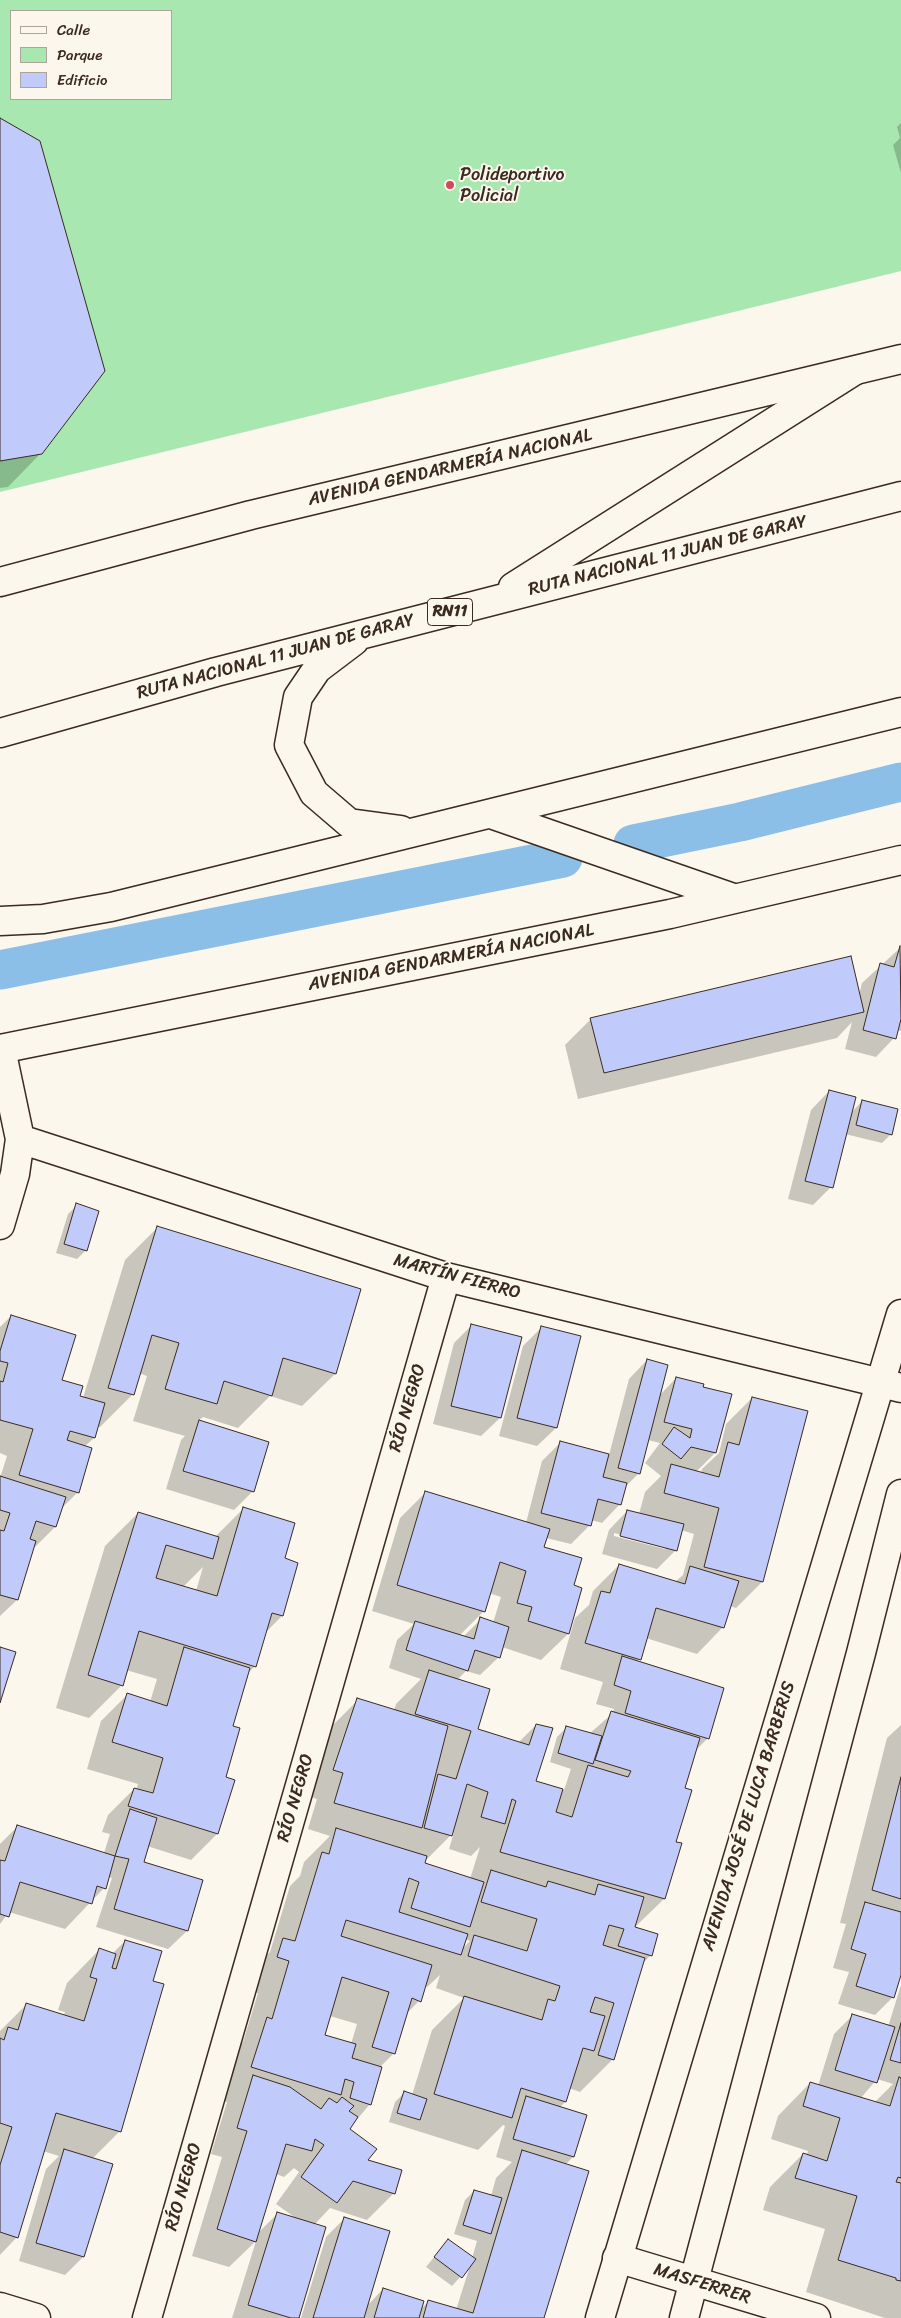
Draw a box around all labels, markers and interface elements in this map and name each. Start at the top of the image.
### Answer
legend [10,10,172,100]
text: Calle [57,17,90,43]
text: Parque [57,42,102,68]
text: Edificio [57,67,108,93]
place label: Polideportivo Policial [460,164,564,206]
marker: Polideportivo Policial [444,179,456,191]
street label: AVENIDA GENDARMERÍA NACIONAL [306,425,594,511]
street label: RUTA NACIONAL 11 JUAN DE GARAY [526,511,810,601]
road number: RN11 [428,598,472,626]
street label: RUTA NACIONAL 11 JUAN DE GARAY [135,609,417,705]
street label: AVENIDA GENDARMERÍA NACIONAL [306,920,596,996]
street label: MARTÍN FIERRO [391,1250,523,1304]
street label: RÍO NEGRO [385,1362,431,1454]
street label: AVENIDA JOSÉ DE LUCA BARBERIS [698,1679,800,1953]
street label: RÍO NEGRO [273,1752,319,1844]
street label: RÍO NEGRO [161,2141,207,2233]
street label: MASFERRER [651,2259,753,2309]

